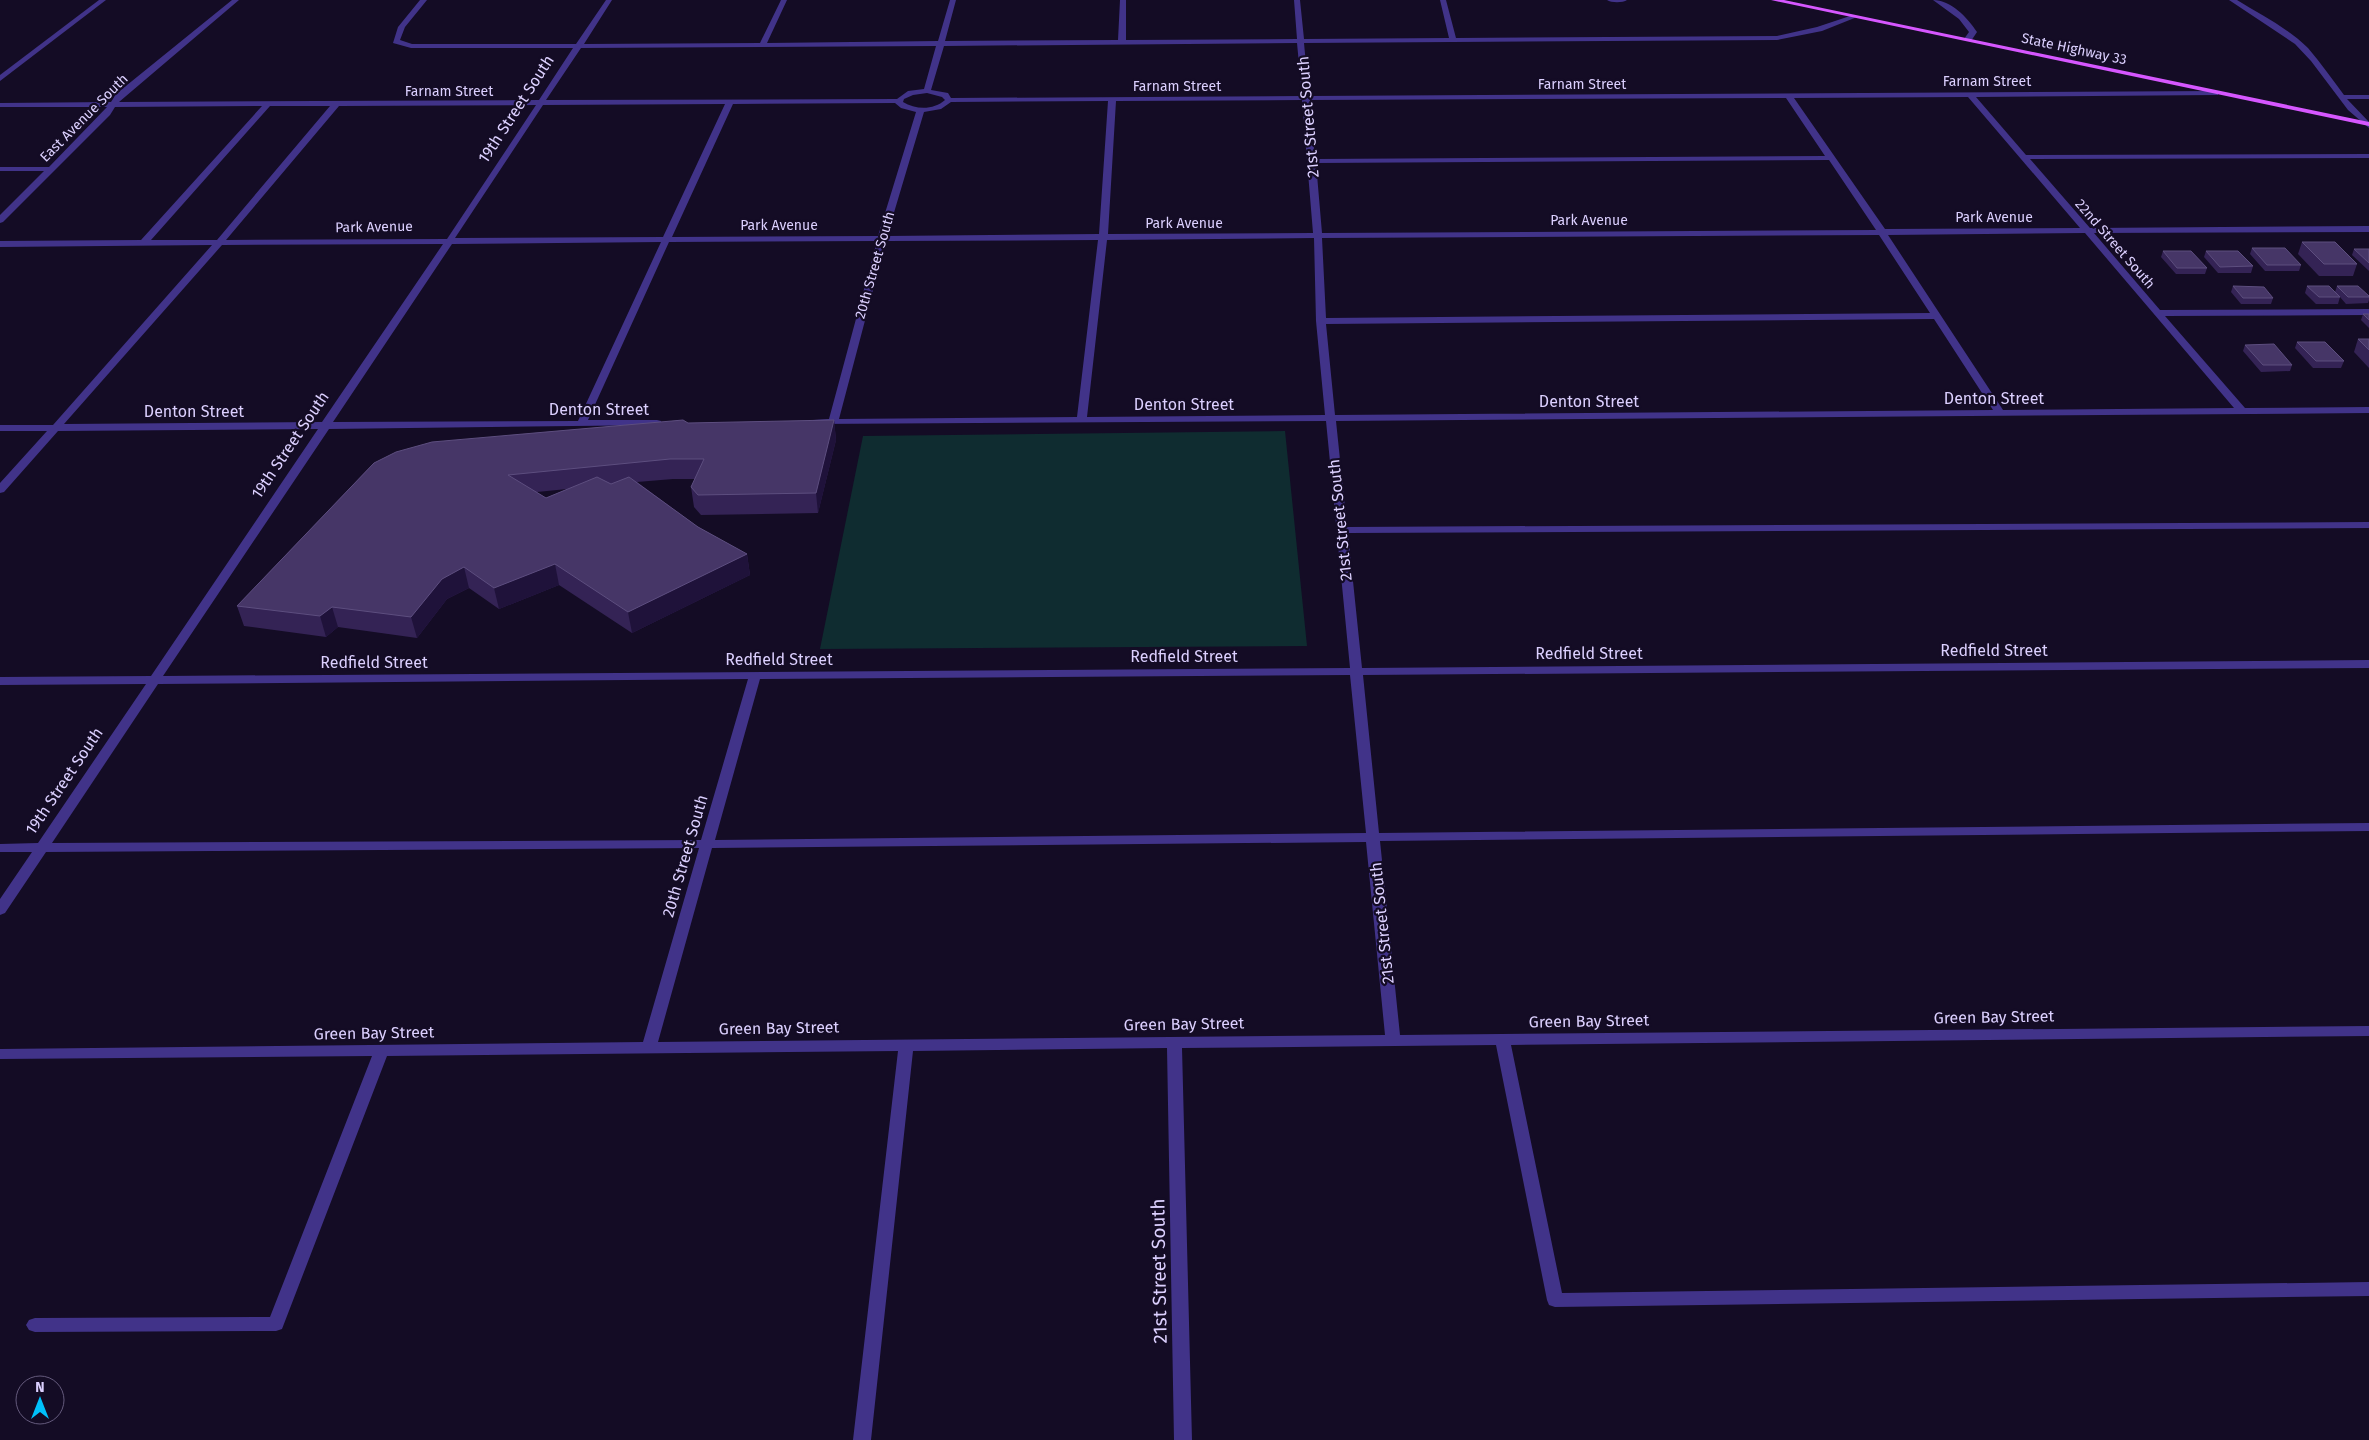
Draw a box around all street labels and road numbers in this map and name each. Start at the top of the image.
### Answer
street label: State Highway 33 [2020,30,2128,68]
street label: 19th Street South [474,51,558,167]
street label: 21st Street South [1293,55,1323,179]
street label: East Avenue South [36,70,132,166]
street label: Farnam Street [1943,73,2032,90]
street label: Farnam Street [1538,76,1627,93]
street label: Farnam Street [1133,78,1222,95]
street label: Farnam Street [405,83,494,100]
street label: 22nd Street South [2071,196,2159,292]
street label: 20th Street South [852,209,898,321]
street label: Park Avenue [1955,209,2033,226]
street label: Park Avenue [1550,212,1628,229]
street label: Park Avenue [1145,215,1223,232]
street label: Park Avenue [740,217,818,234]
street label: Park Avenue [335,218,413,236]
street label: 19th Street South [247,388,333,502]
street label: Denton Street [1944,389,2044,408]
street label: Denton Street [1539,392,1639,411]
street label: Denton Street [1134,395,1234,414]
street label: Denton Street [549,400,649,419]
street label: Denton Street [144,402,244,421]
street label: 21st Street South [1324,458,1356,582]
street label: Redfield Street [1940,641,2048,660]
street label: Redfield Street [1535,644,1643,663]
street label: Redfield Street [1130,647,1238,666]
street label: Redfield Street [725,650,833,669]
street label: Redfield Street [320,653,428,672]
street label: 19th Street South [21,724,107,838]
street label: 20th Street South [658,793,712,919]
street label: 21st Street South [1366,861,1398,985]
street label: Green Bay Street [1934,1006,2055,1028]
street label: Green Bay Street [1529,1010,1650,1032]
street label: Green Bay Street [1124,1013,1245,1035]
street label: Green Bay Street [719,1017,840,1039]
street label: Green Bay Street [314,1022,435,1044]
street label: 21st Street South [1146,1198,1172,1344]

